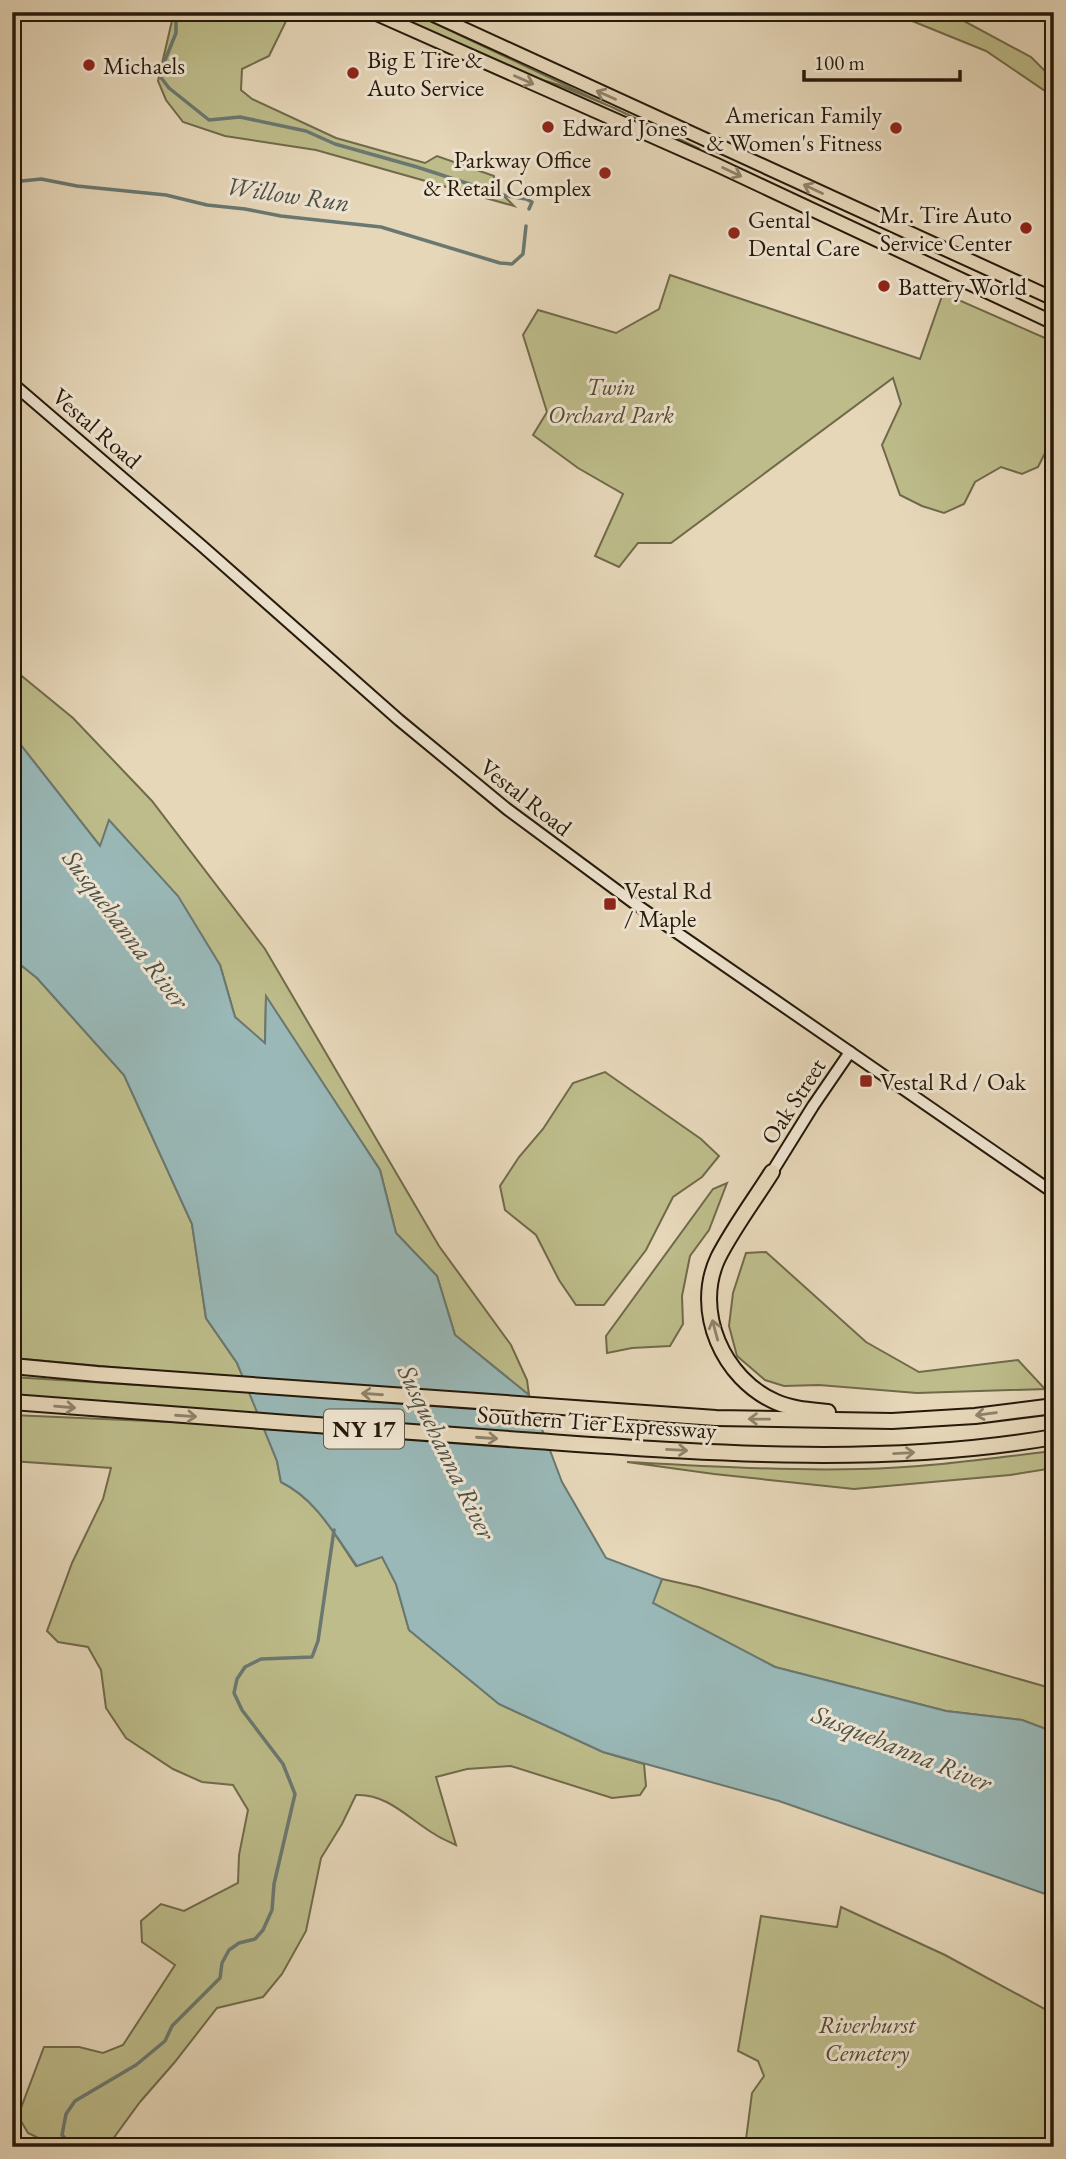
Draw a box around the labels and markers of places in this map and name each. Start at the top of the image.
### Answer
place label: Big E Tire & Auto Service [366,44,484,103]
place label: Michaels [103,50,185,81]
marker: Michaels [81,57,97,73]
marker: Big E Tire & Auto Service [345,65,361,81]
place label: American Family & Women's Fitness [706,99,882,158]
place label: Edward Jones [562,112,688,143]
marker: Edward Jones [540,119,556,135]
marker: American Family & Women's Fitness [888,120,904,136]
place label: Parkway Office & Retail Complex [423,144,592,203]
marker: Parkway Office & Retail Complex [597,165,613,181]
place label: Mr. Tire Auto Service Center [879,199,1012,258]
place label: Gental Dental Care [748,204,860,263]
marker: Mr. Tire Auto Service Center [1018,220,1034,236]
marker: Gental Dental Care [726,225,742,241]
place label: Battery World [898,271,1028,302]
marker: Battery World [876,278,892,294]
place label: Vestal Rd / Maple [624,875,713,934]
marker: Vestal Rd / Maple [602,896,618,912]
place label: Vestal Rd / Oak [880,1066,1027,1097]
marker: Vestal Rd / Oak [858,1073,874,1089]

